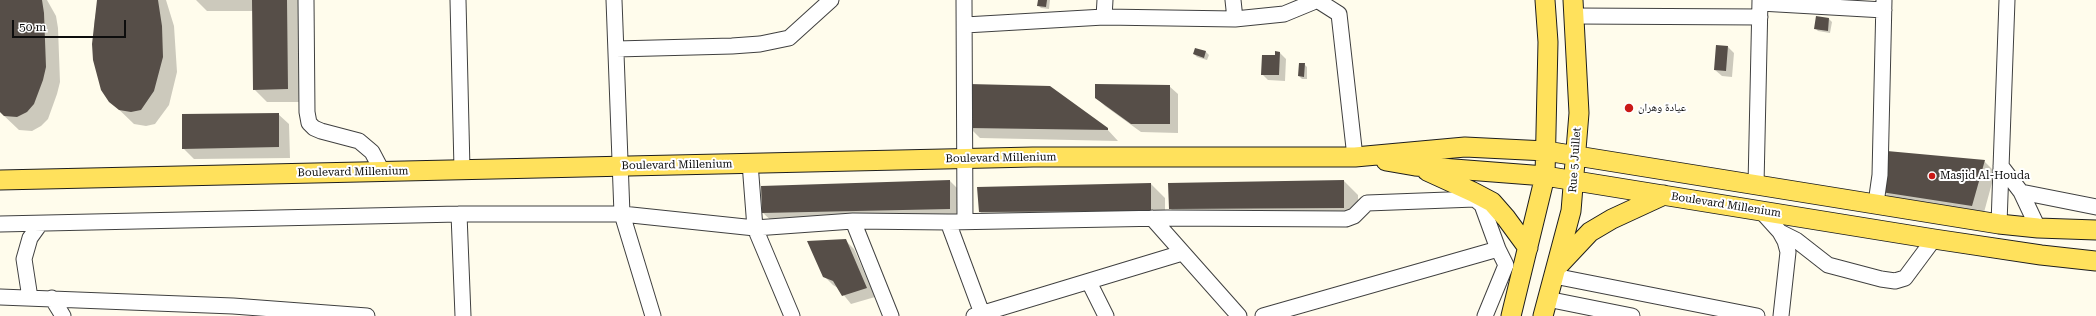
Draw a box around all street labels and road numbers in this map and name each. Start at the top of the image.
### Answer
street label: Rue 5 Juillet [1566,127,1584,193]
street label: Boulevard Millenium [945,150,1057,166]
street label: Boulevard Millenium [621,157,733,173]
street label: Boulevard Millenium [297,164,409,180]
street label: Boulevard Millenium [1670,190,1782,220]

